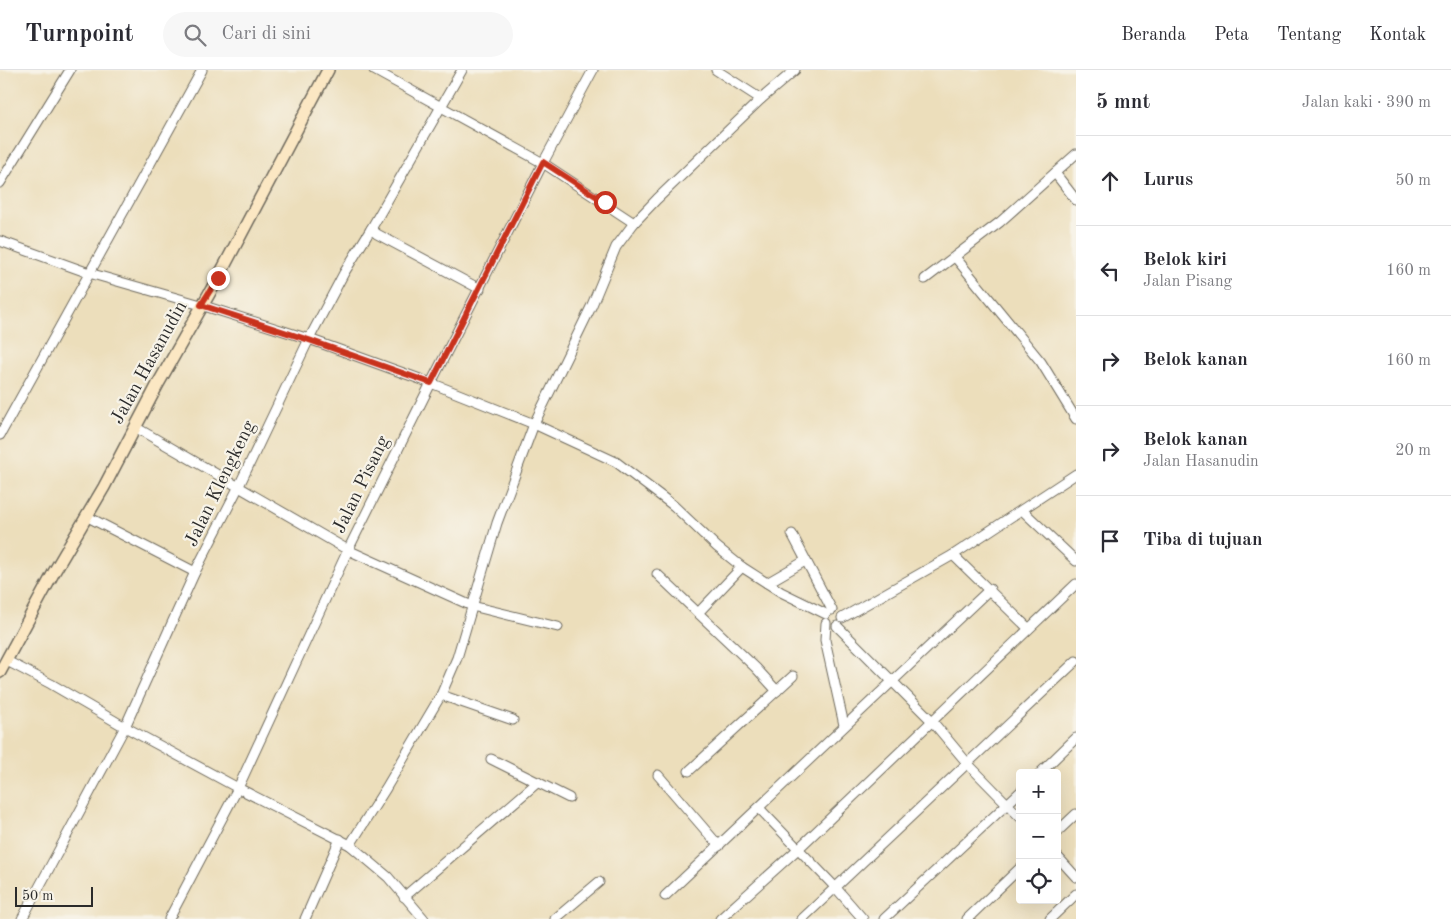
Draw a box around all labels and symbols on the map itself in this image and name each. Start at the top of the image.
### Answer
route start [594,191,617,214]
route end [207,267,230,290]
street label: Jalan Hasanudin [108,298,192,428]
street label: Jalan Klengkeng [182,417,260,550]
street label: Jalan Pisang [330,433,394,537]
scale bar [15,884,92,907]

